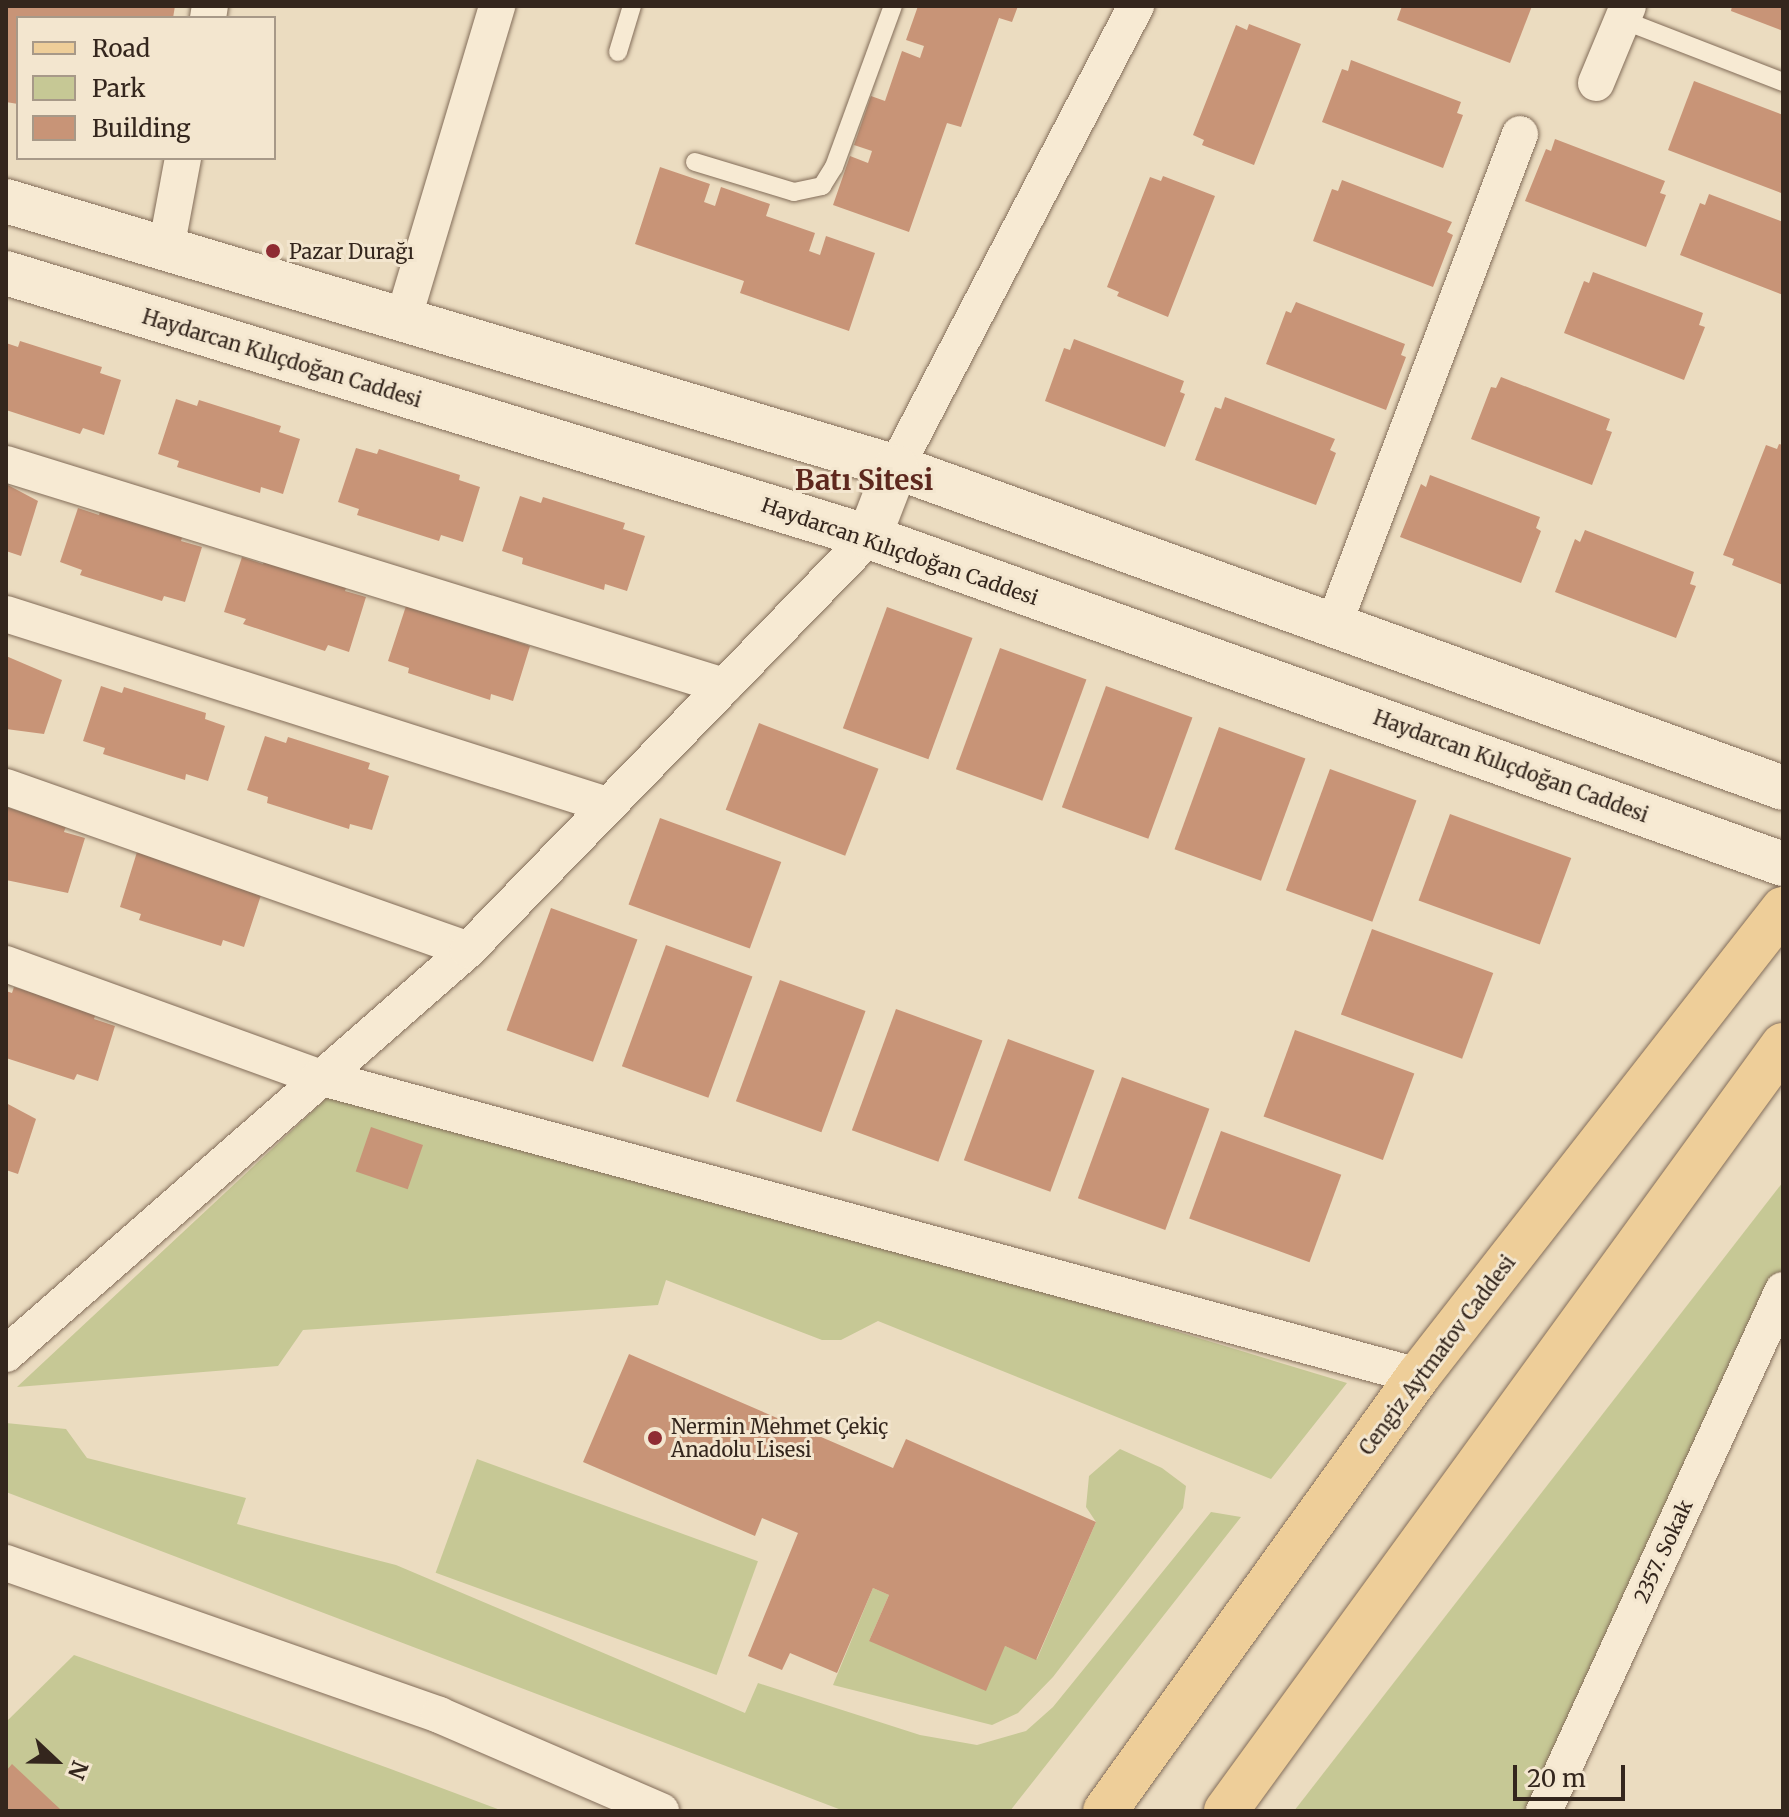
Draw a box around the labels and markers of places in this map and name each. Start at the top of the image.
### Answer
place label: Pazar Durağı [289,239,414,263]
marker: Pazar Durağı [264,242,282,260]
place label: Nermin Mehmet Çekiç Anadolu Lisesi [671,1414,888,1461]
marker: Nermin Mehmet Çekiç Anadolu Lisesi [646,1429,664,1447]

